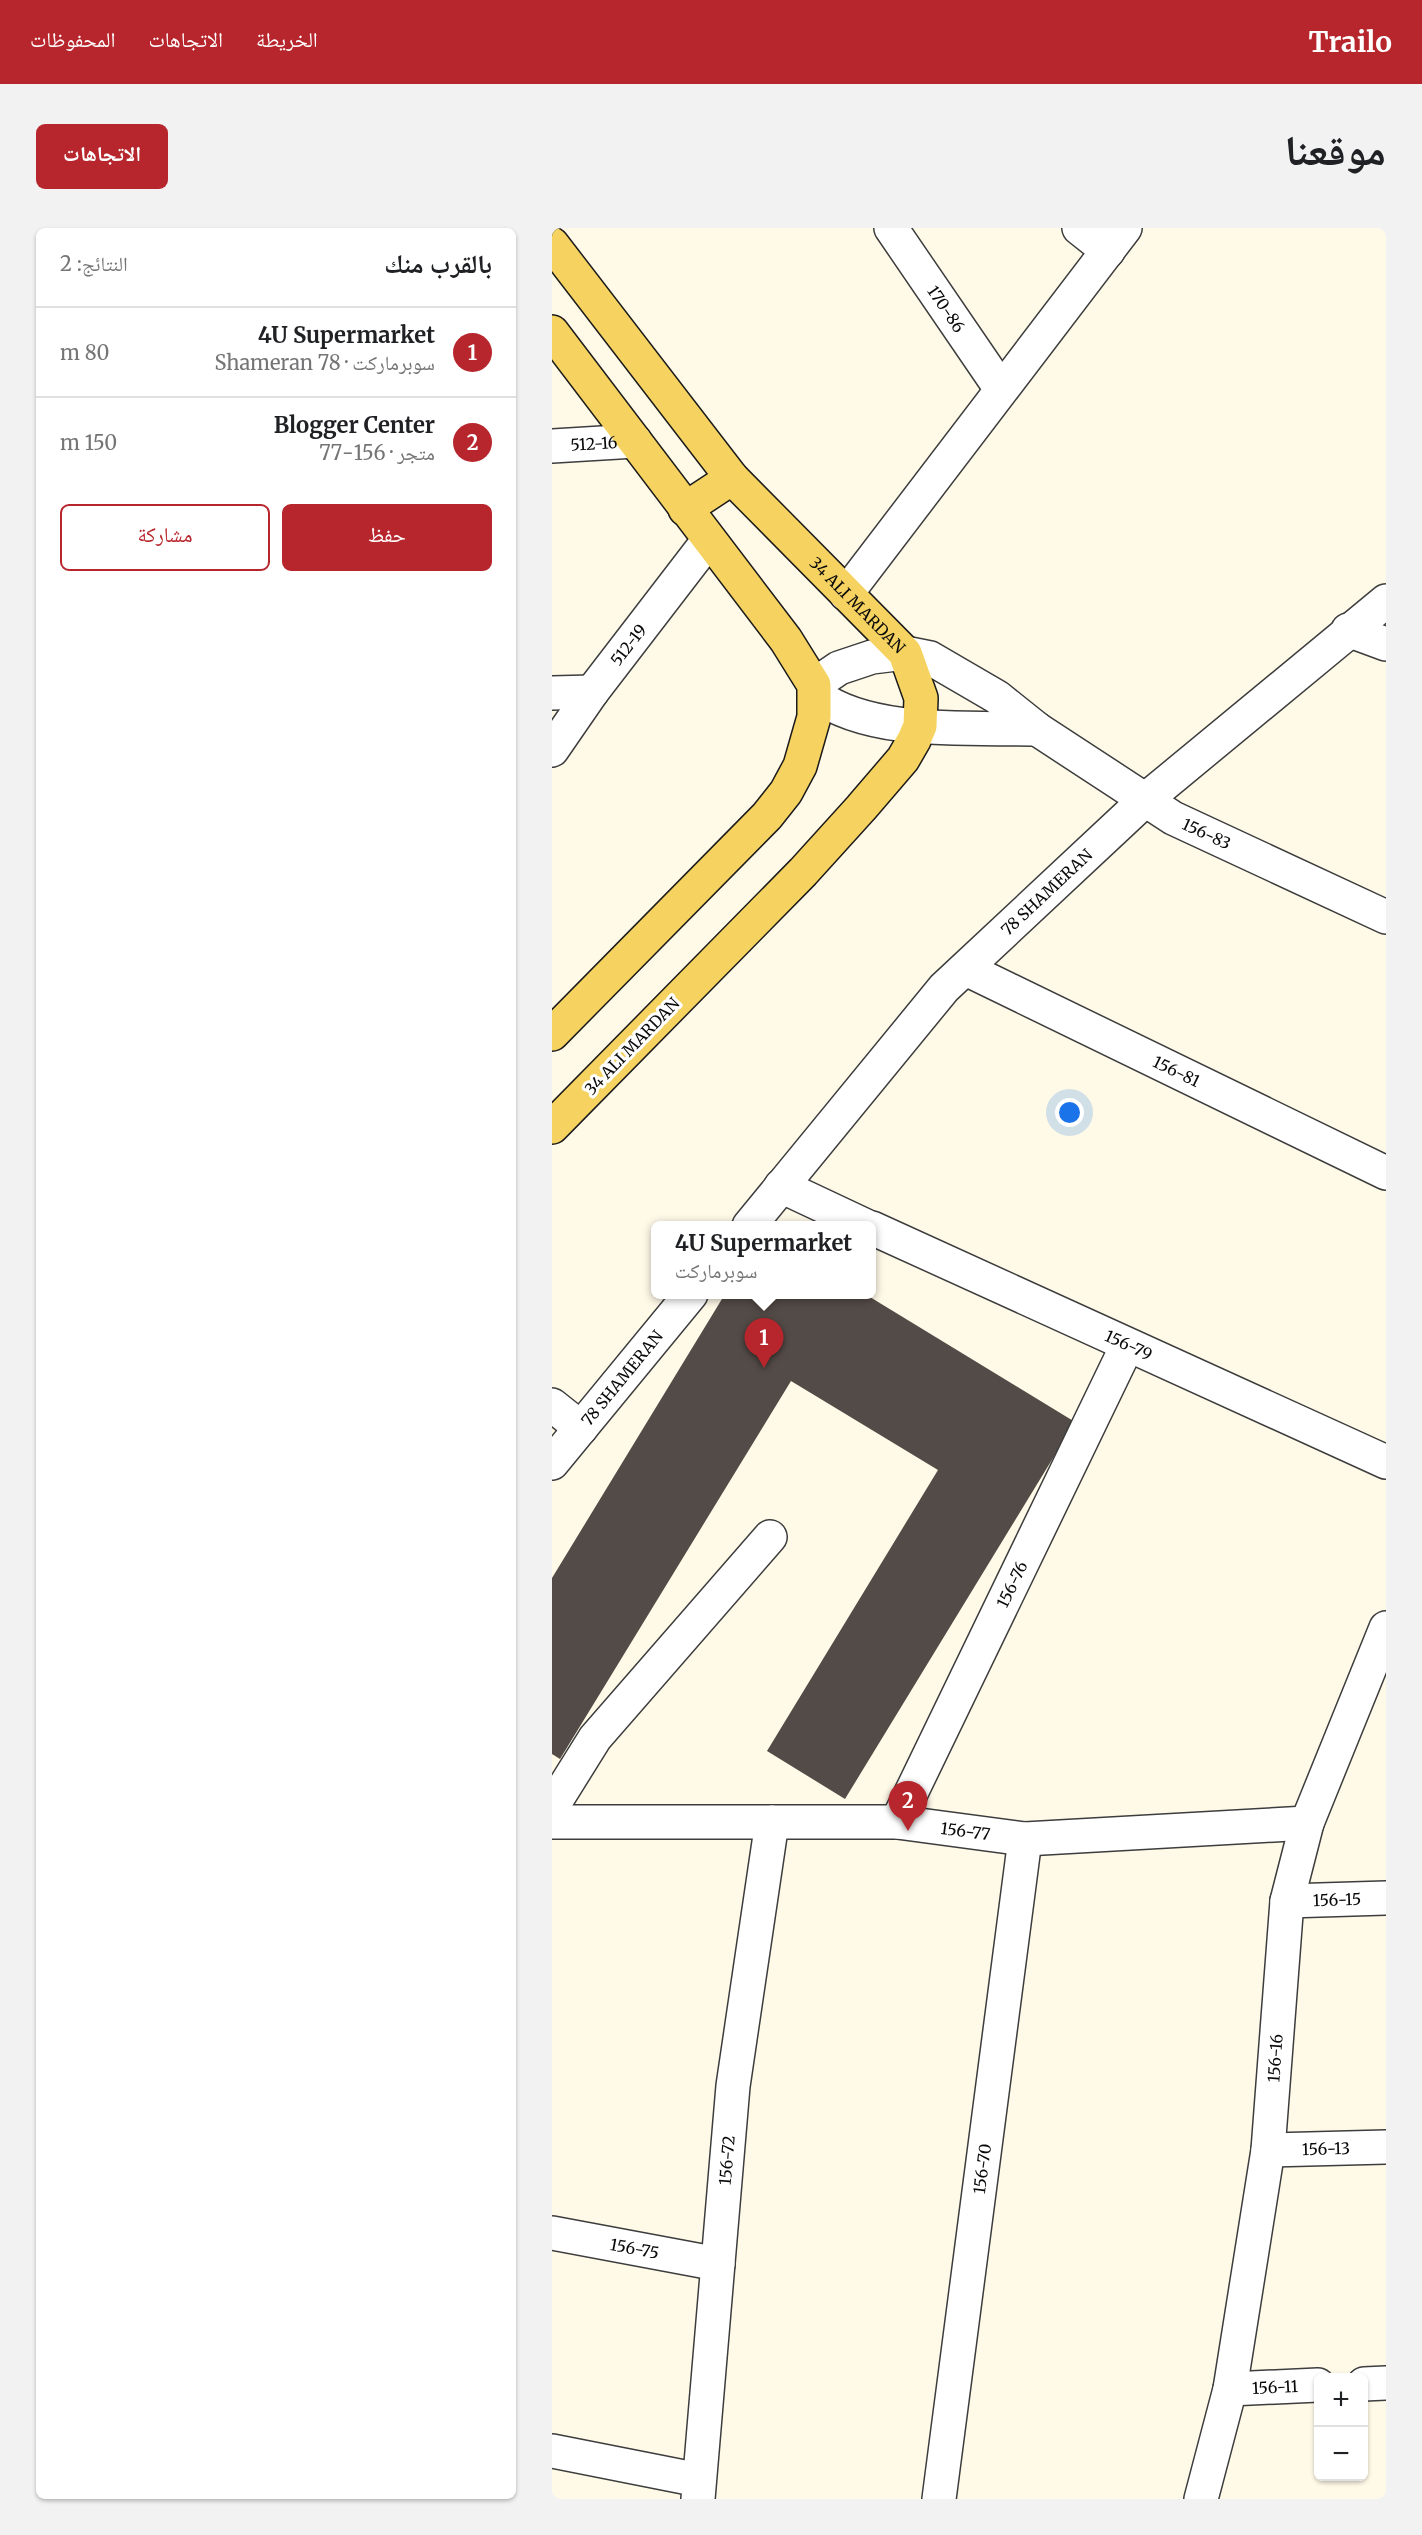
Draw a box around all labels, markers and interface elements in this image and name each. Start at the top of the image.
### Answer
text: Trailo [1309,24,1392,60]
text: المحفوظات [30,26,115,53]
text: الاتجاهات [148,26,223,53]
text: الخريطة [256,26,318,53]
button: الاتجاهات [36,124,168,189]
text: موقعنا [1285,124,1386,176]
text: بالقرب منك [384,247,492,280]
text: النتائج: 2 [60,251,128,276]
street label: 170-86 [923,282,969,336]
text: 4U Supermarket [258,321,435,349]
text: 80 m [60,340,109,365]
text: 1 [468,340,477,365]
text: سوبرماركت · 78 Shameran [214,350,435,375]
text: Blogger Center [274,411,435,439]
text: 150 m [60,430,117,455]
text: 2 [467,430,478,455]
street label: 512-16 [570,432,618,455]
text: متجر · 156-77 [319,440,435,465]
button: مشاركة [60,504,270,571]
button: حفظ [282,504,492,571]
street label: 34 ALI MARDAN [806,553,910,658]
street label: 512-19 [606,620,651,669]
street label: 156-83 [1179,814,1234,853]
street label: 78 SHAMERAN [997,844,1097,940]
street label: 34 ALI MARDAN [581,993,684,1099]
street label: 156-81 [1150,1051,1203,1091]
your location [1055,1098,1084,1127]
popup [651,1221,876,1299]
text: 4U Supermarket [675,1229,852,1257]
text: سوبرماركت [675,1258,757,1283]
pin: 1 [744,1318,784,1368]
street label: 156-79 [1102,1325,1156,1364]
street label: 78 SHAMERAN [577,1326,667,1430]
street label: 156-76 [992,1557,1032,1611]
pin: 2 [888,1782,928,1831]
street label: 156-77 [939,1818,991,1844]
street label: 156-15 [1313,1889,1361,1910]
street label: 156-16 [1263,2033,1287,2083]
street label: 156-72 [715,2135,739,2186]
street label: 156-13 [1302,2138,1350,2159]
street label: 156-70 [969,2142,995,2195]
street label: 156-75 [608,2234,661,2263]
map controls [1314,2373,1368,2481]
button: + [1314,2373,1368,2427]
street label: 156-11 [1251,2376,1298,2398]
button: − [1314,2427,1368,2481]

